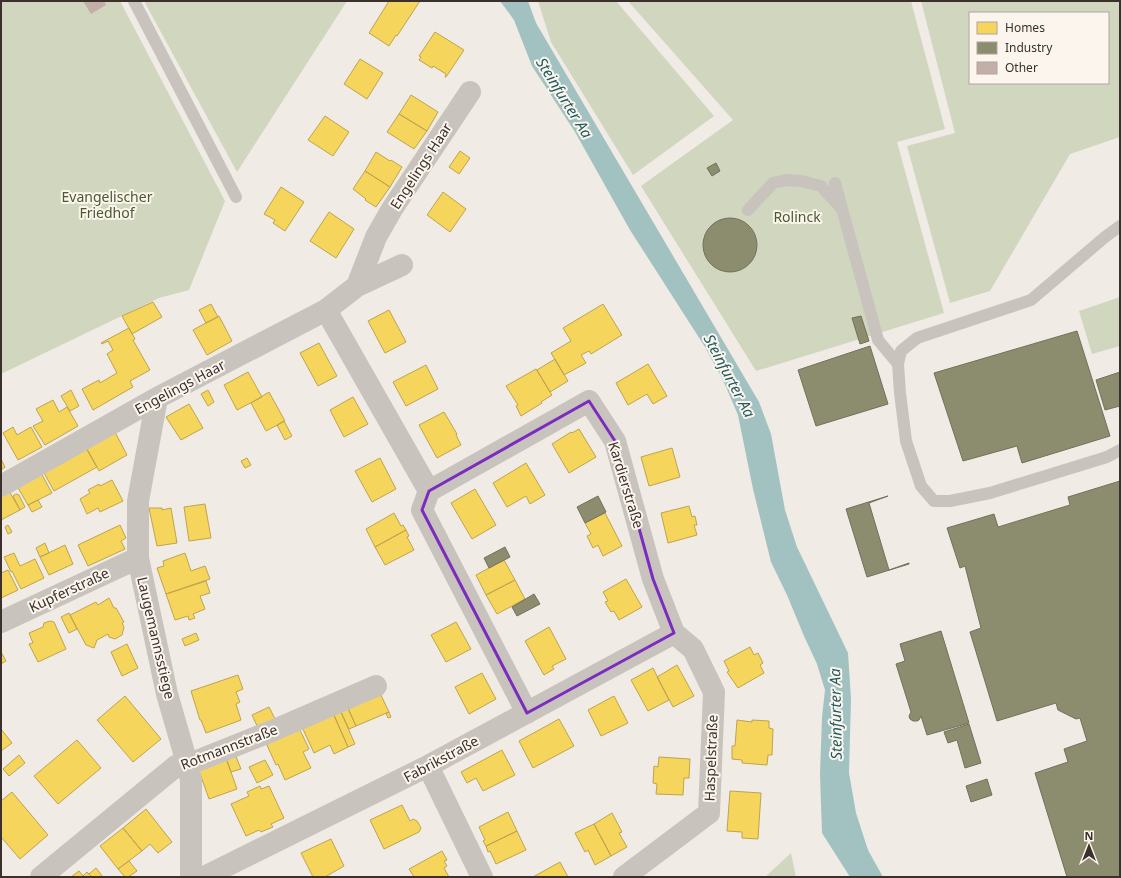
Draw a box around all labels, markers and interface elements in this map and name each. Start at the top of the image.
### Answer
legend [969,12,1109,84]
text: Homes [1005,19,1045,36]
text: Industry [1005,39,1053,56]
water label: Steinfurter Aa [532,53,598,142]
text: Other [1005,59,1038,76]
street label: Engelings Haar [385,119,456,213]
park label: Evangelischer Friedhof [62,187,153,222]
park label: Rolinck [773,207,821,226]
water label: Steinfurter Aa [700,331,760,421]
street label: Engelings Haar [131,355,228,418]
street label: Kardierstraße [604,439,649,531]
street label: Kupferstraße [26,563,112,616]
street label: Laugemannsstiege [133,575,180,701]
water label: Steinfurter Aa [824,668,846,760]
street label: Haspelstraße [699,714,722,802]
street label: Rotmannstraße [178,719,280,774]
street label: Fabrikstraße [400,731,482,786]
north arrow [1069,826,1109,866]
text: N [1085,828,1093,843]

